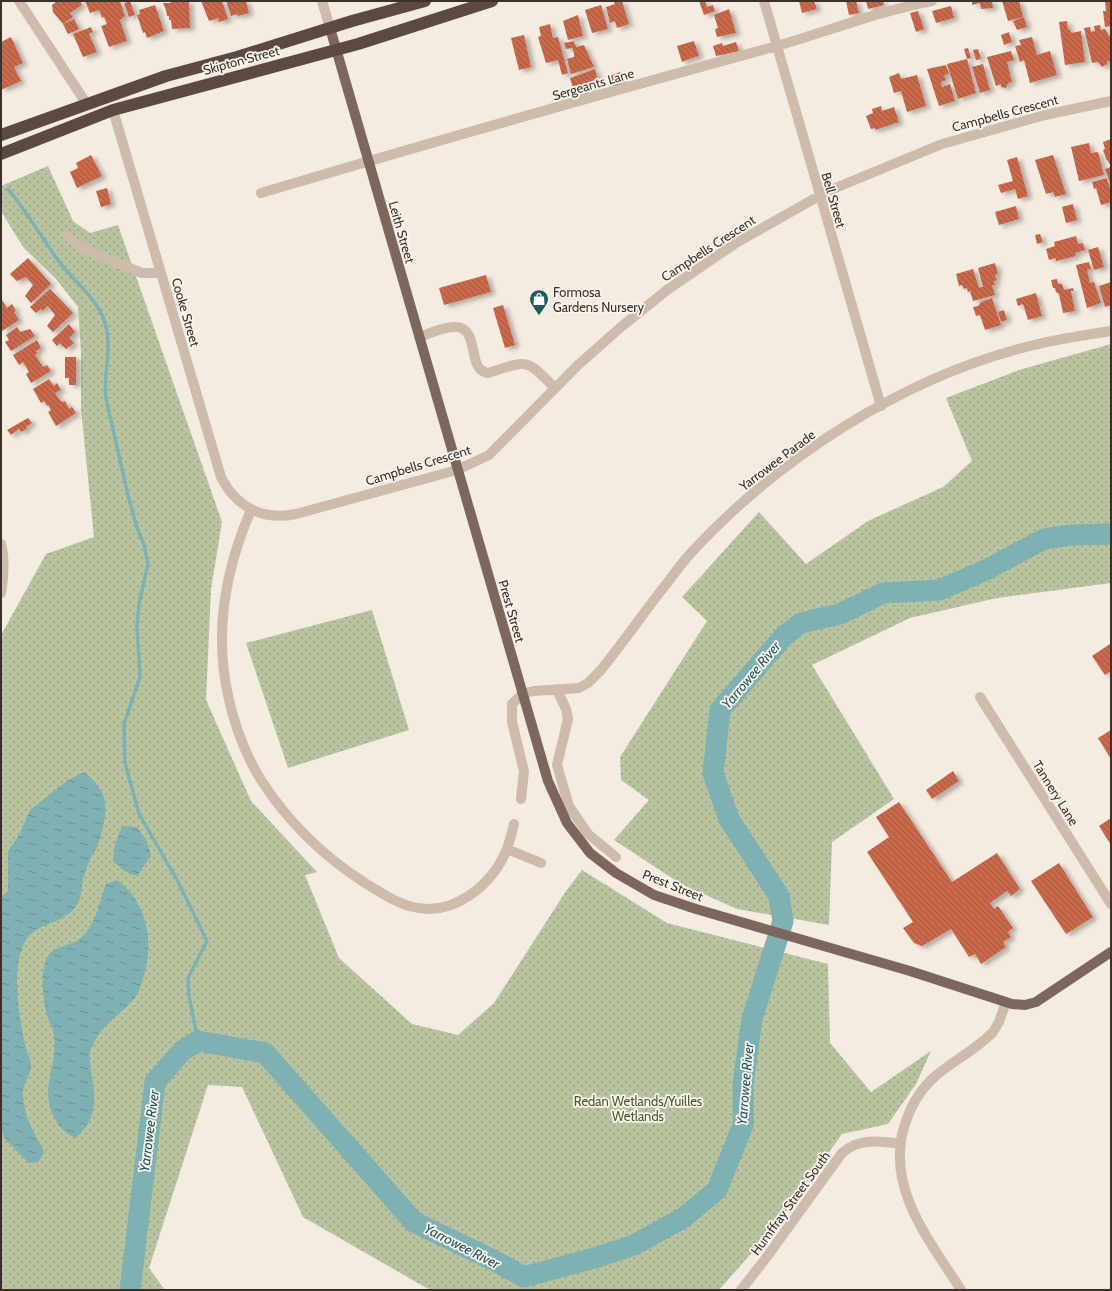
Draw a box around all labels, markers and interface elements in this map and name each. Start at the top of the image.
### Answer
street label: Skipton Street [201,42,281,78]
street label: Sergeants Lane [550,65,636,103]
street label: Campbells Crescent [950,91,1060,135]
street label: Bell Street [818,170,850,230]
street label: Leith Street [386,199,419,265]
street label: Campbells Crescent [658,211,759,284]
street label: Cooke Street [169,276,204,349]
place label: Formosa Gardens Nursery [553,284,644,315]
shop icon: Formosa Gardens Nursery [528,288,550,316]
street label: Yarrowee Parade [735,426,818,494]
street label: Campbells Crescent [363,441,473,489]
street label: Prest Street [495,578,529,645]
water label: Yarrowee River [718,637,785,712]
street label: Tannery Lane [1030,757,1083,829]
street label: Prest Street [640,866,706,905]
water label: Yarrowee River [732,1041,758,1126]
water label: Yarrowee River [135,1088,163,1173]
park label: Redan Wetlands/Yuilles Wetlands [574,1093,703,1124]
street label: Humffray Street South [747,1148,833,1258]
water label: Yarrowee River [421,1219,503,1273]

